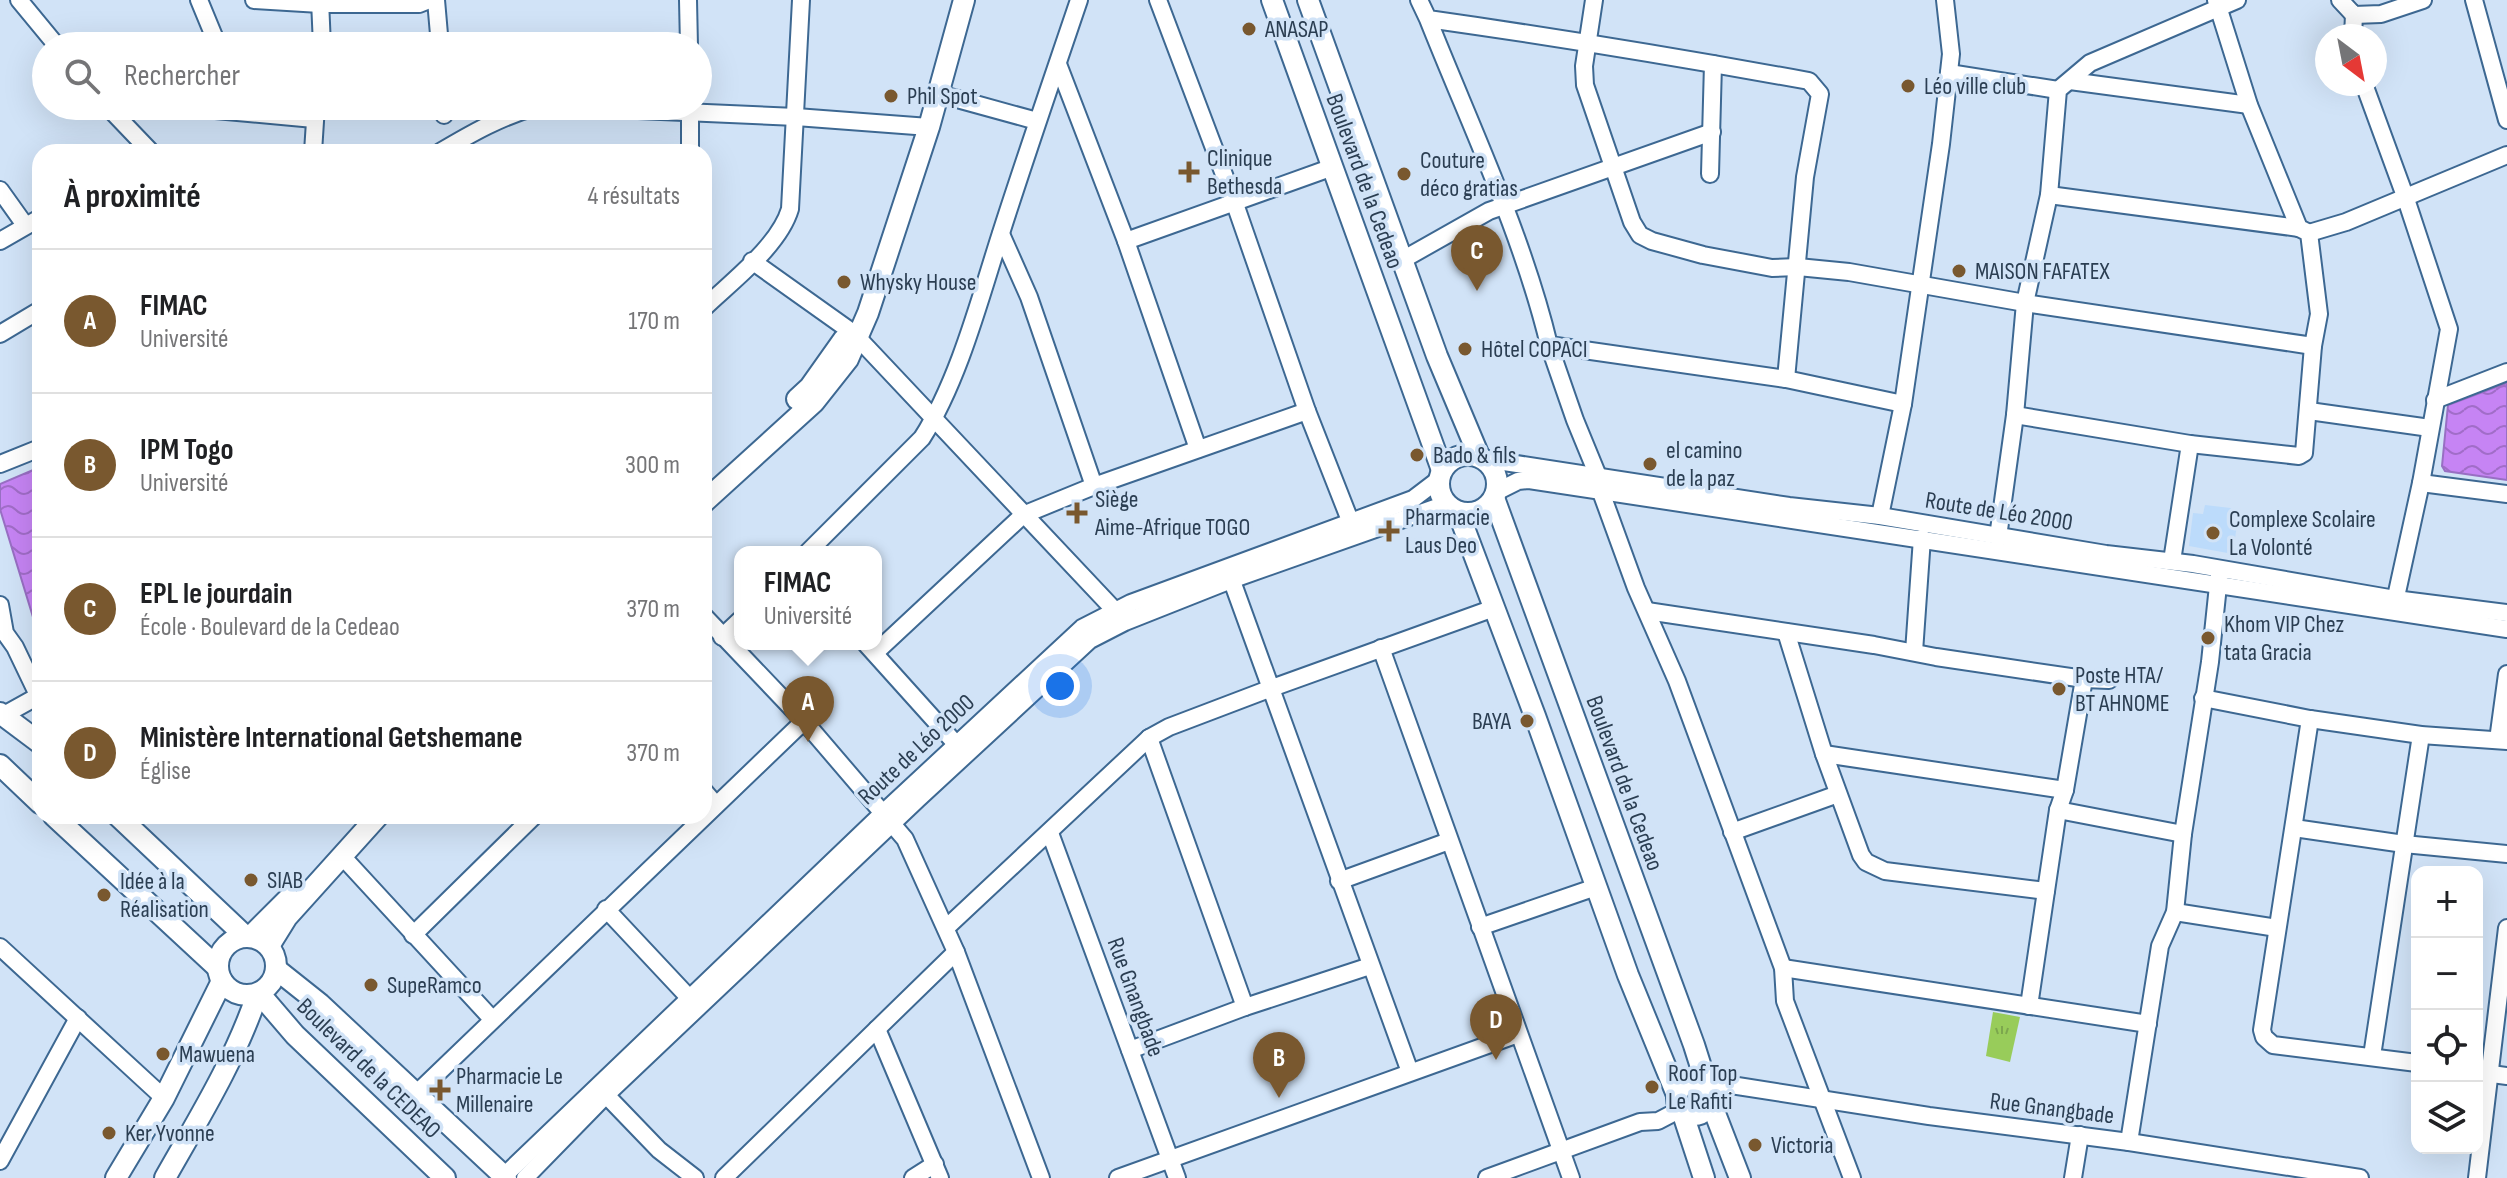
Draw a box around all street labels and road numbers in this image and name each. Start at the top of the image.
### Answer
street label: Boulevard de la Cedeao [1319,90,1410,273]
street label: Route de Léo 2000 [1923,486,2075,537]
street label: Route de Léo 2000 [852,688,981,811]
street label: Boulevard de la Cedeao [1579,692,1670,875]
street label: Rue Gnangbade [1101,934,1170,1061]
street label: Boulevard de la CEDEAO [291,992,447,1144]
street label: Rue Gnangbade [1988,1086,2116,1130]

